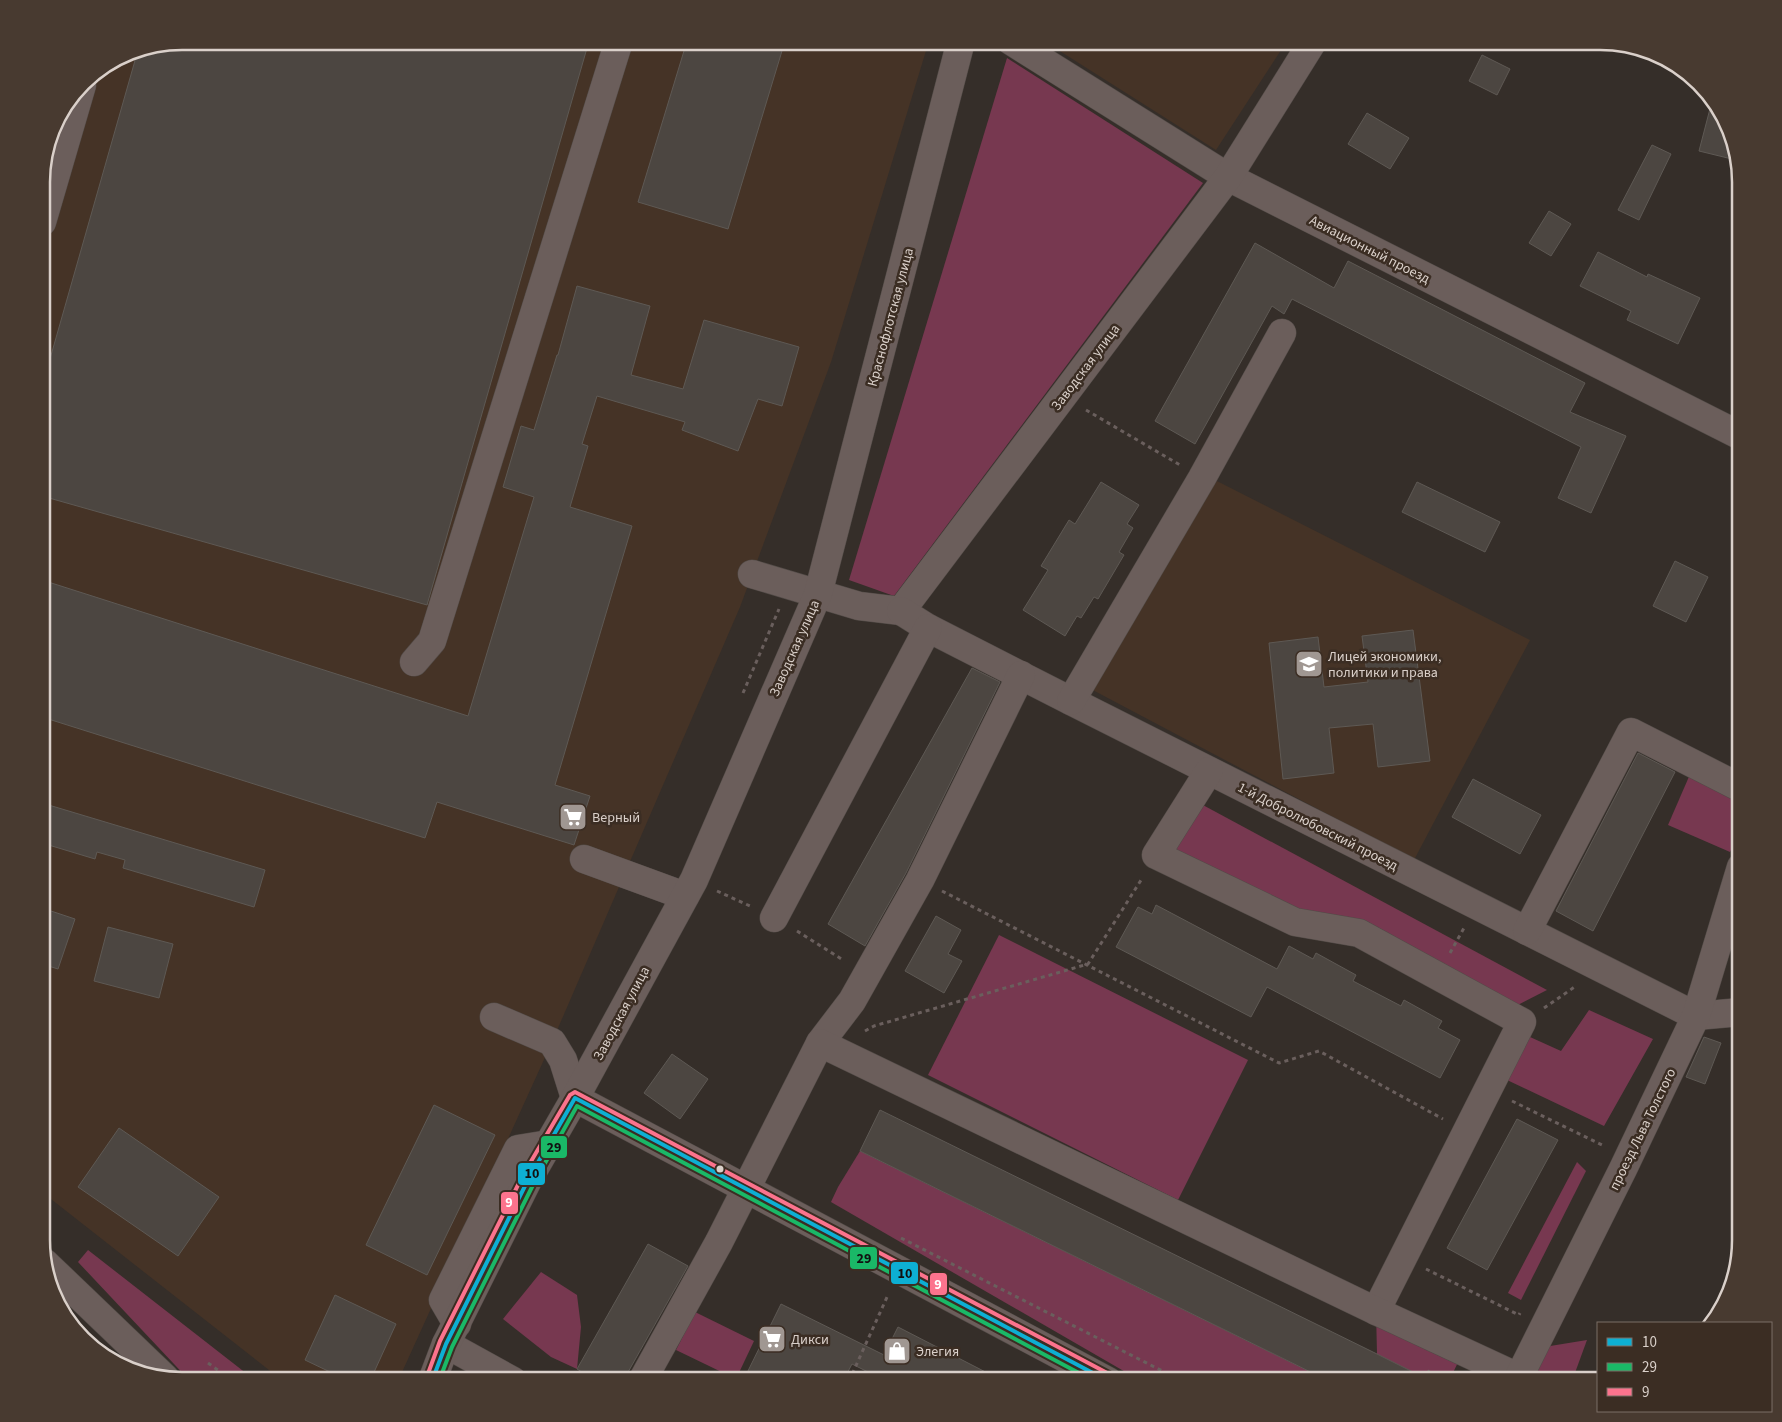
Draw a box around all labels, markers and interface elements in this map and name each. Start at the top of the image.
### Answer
street label: Авиационный проезд [1306,211,1434,289]
street label: Краснофлотская улица [863,246,919,389]
street label: Заводская улица [1047,320,1125,415]
street label: Заводская улица [765,597,825,700]
place label: Лицей экономики, политики и права [1328,647,1441,683]
school or university icon: Лицей экономики, политики и права [1294,649,1324,679]
street label: 1-й Добролюбовский проезд [1234,778,1402,876]
supermarket icon: Верный [558,802,588,832]
place label: Верный [592,808,640,828]
street label: Заводская улица [589,963,655,1064]
street label: проезд Льва Толстого [1605,1065,1681,1194]
line badge: 29 [540,1135,568,1159]
text: 29 [547,1138,561,1158]
line badge: 10 [517,1162,546,1186]
text: 10 [525,1164,539,1184]
unlabelled marker [715,1164,725,1174]
line badge: 9 [500,1191,519,1215]
text: 9 [505,1193,513,1213]
line badge: 29 [849,1246,878,1270]
text: 29 [857,1249,871,1269]
line badge: 10 [890,1261,919,1285]
text: 10 [898,1264,912,1284]
line badge: 9 [929,1272,948,1296]
text: 9 [934,1275,942,1295]
legend [1597,1322,1772,1412]
supermarket icon: Дикси [757,1324,787,1354]
place label: Дикси [791,1330,829,1350]
text: 10 [1642,1332,1657,1353]
shop icon: Элегия [882,1336,912,1366]
place label: Элегия [916,1342,959,1362]
text: 29 [1642,1357,1657,1378]
text: 9 [1642,1382,1649,1403]

